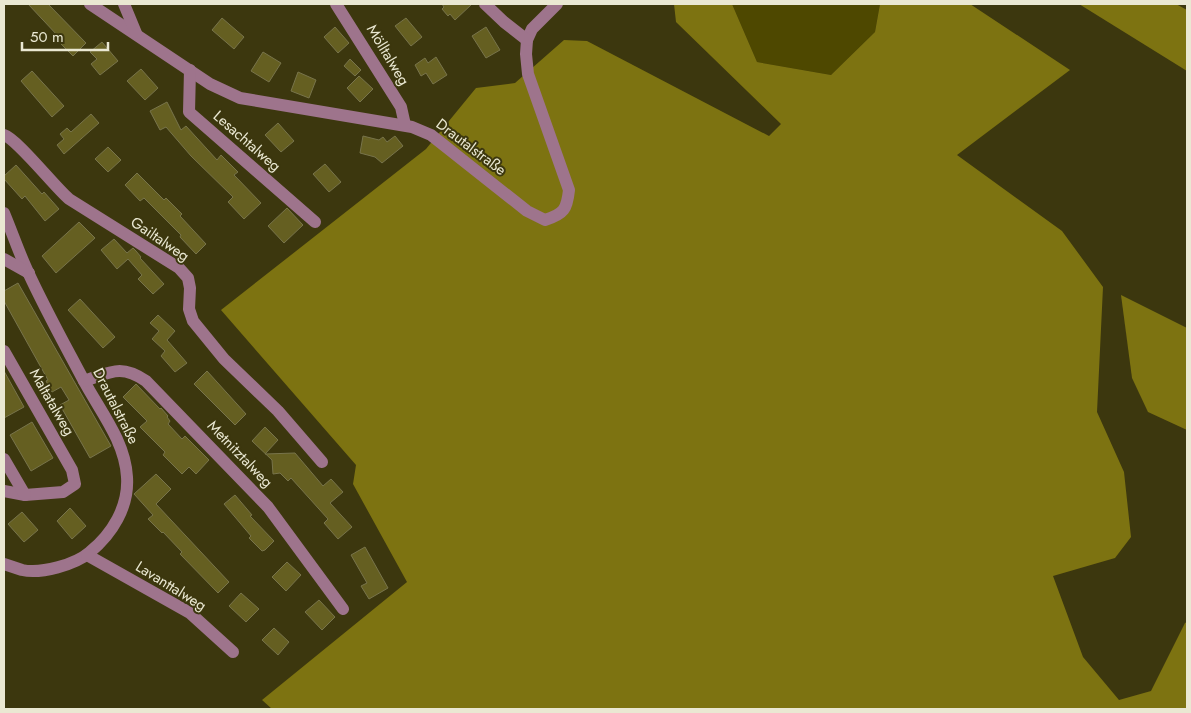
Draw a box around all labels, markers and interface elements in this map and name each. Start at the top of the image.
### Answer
scale bar [22,20,109,52]
street label: Mölltalweg [361,20,415,90]
text: 50 m [30,26,64,48]
street label: Lesachtalweg [208,105,286,177]
street label: Drautalstraße [431,113,511,181]
street label: Gailtalweg [126,211,194,267]
street label: Maltatalweg [24,364,80,440]
street label: Drautalstraße [87,364,145,448]
street label: Metnitztalweg [202,415,278,493]
street label: Lavanttalweg [131,556,211,616]

